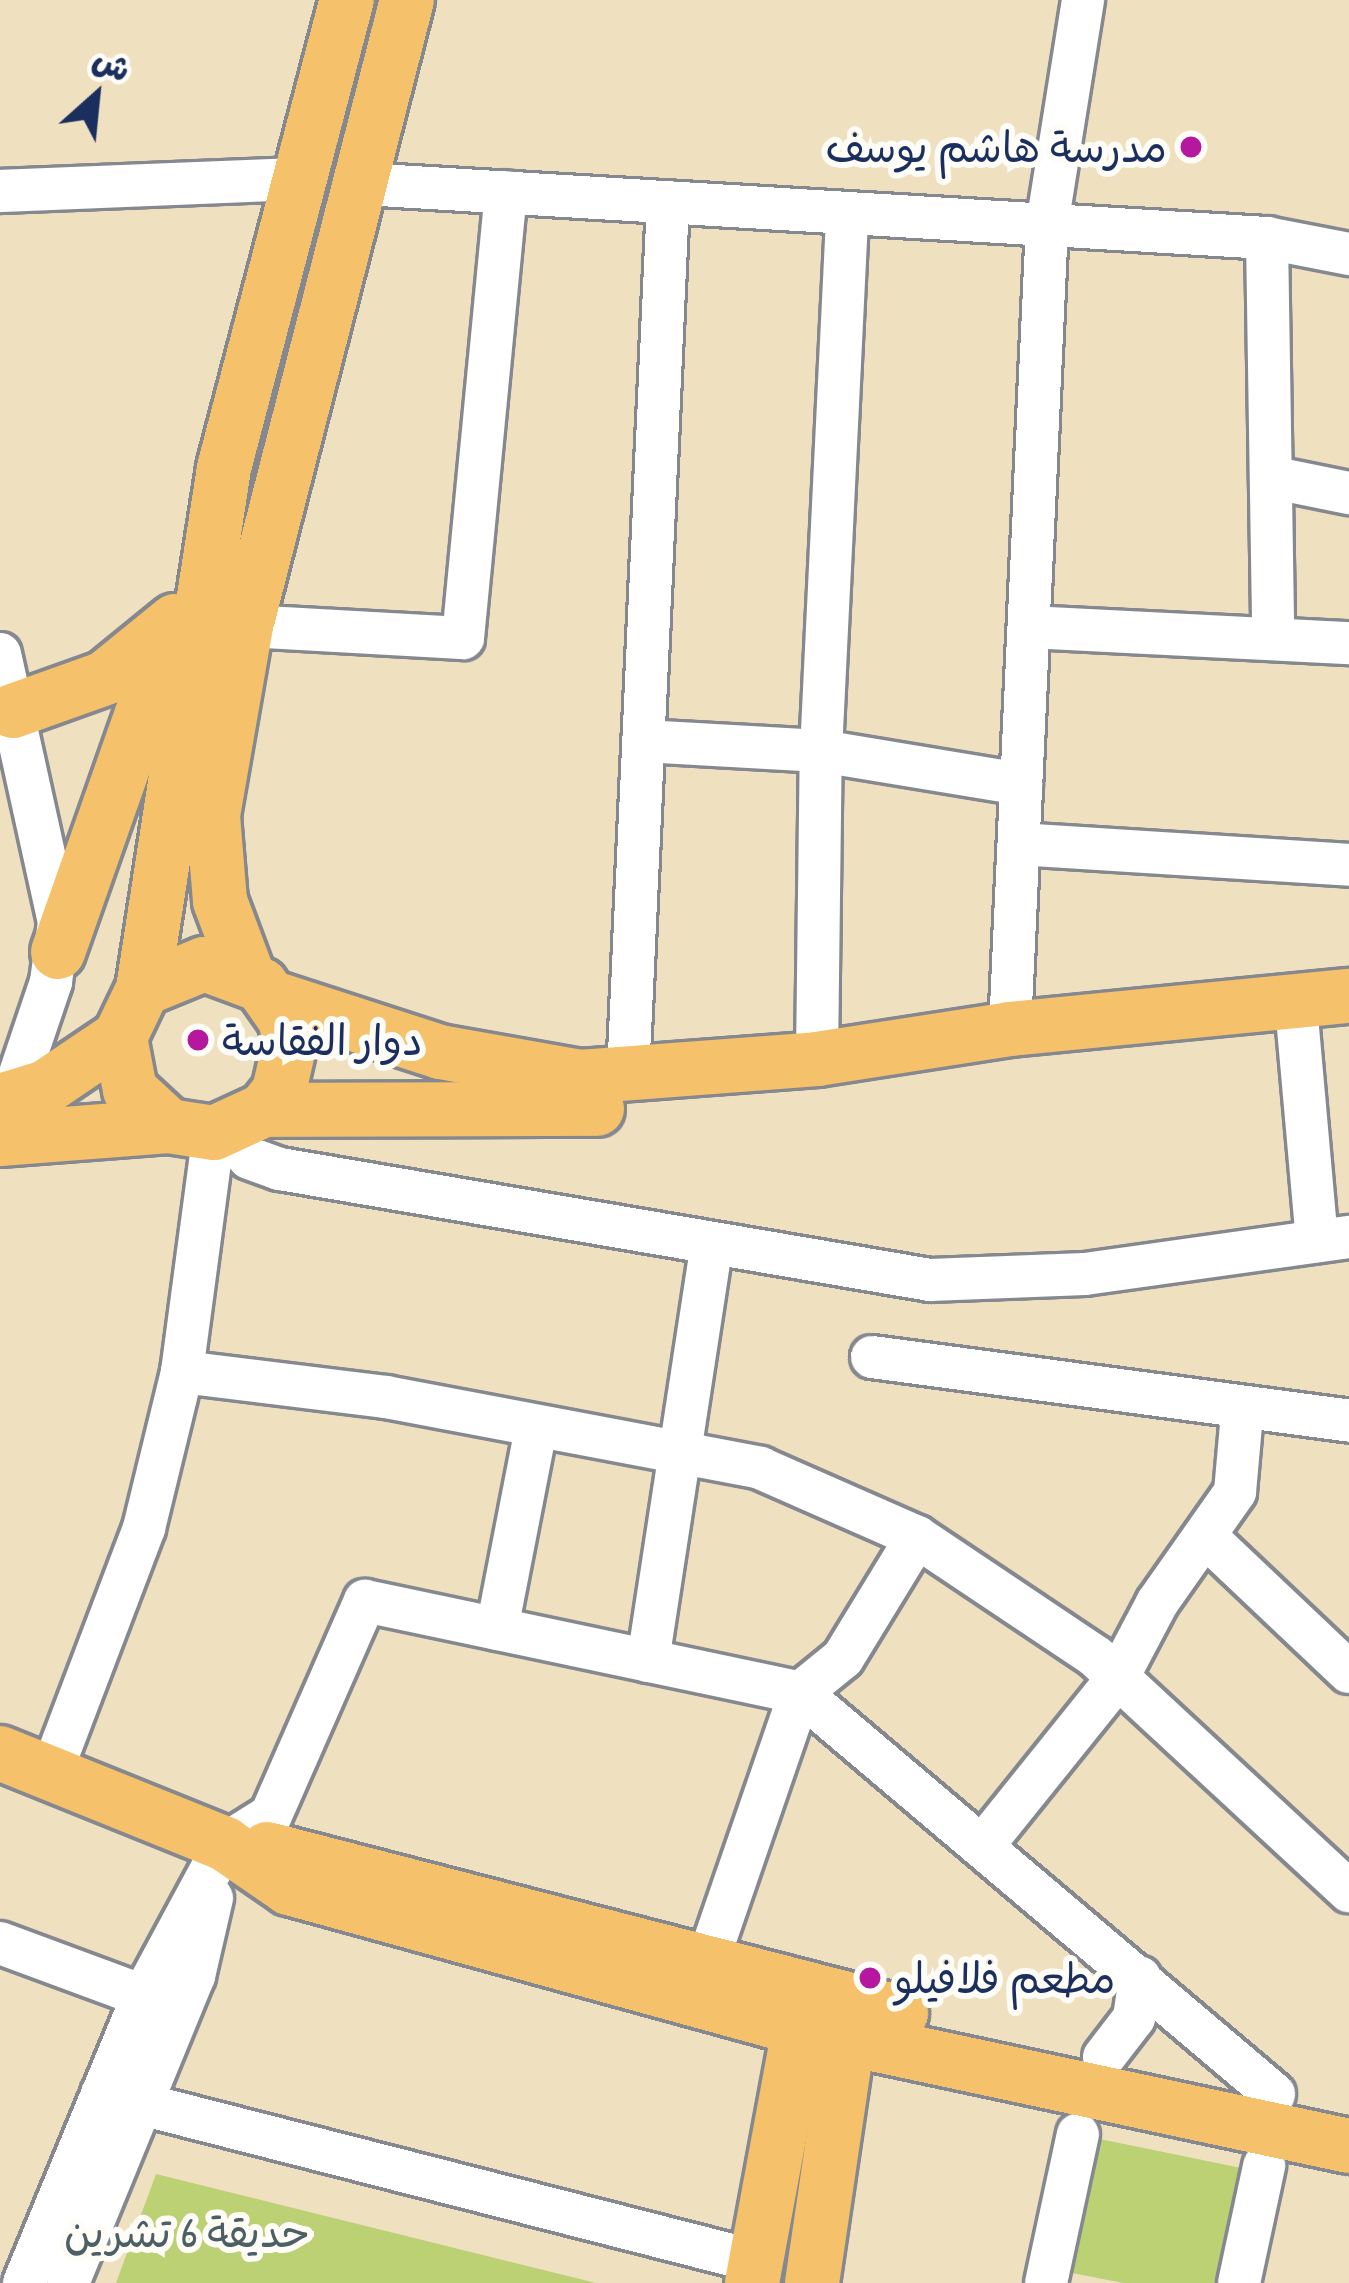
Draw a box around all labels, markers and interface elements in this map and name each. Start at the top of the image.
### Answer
north arrow [36,36,156,156]
text: ش [86,36,139,92]
place label: مدرسة هاشم يوسف [826,122,1167,172]
marker: مدرسة هاشم يوسف [1178,134,1204,160]
place label: دوار الفقاسة [222,1015,423,1065]
marker: دوار الفقاسة [185,1027,211,1053]
place label: مطعم فلافيلو [894,1953,1116,2003]
marker: مطعم فلافيلو [857,1965,883,1991]
park label: حديقة 6 تشرين [64,2207,310,2257]

